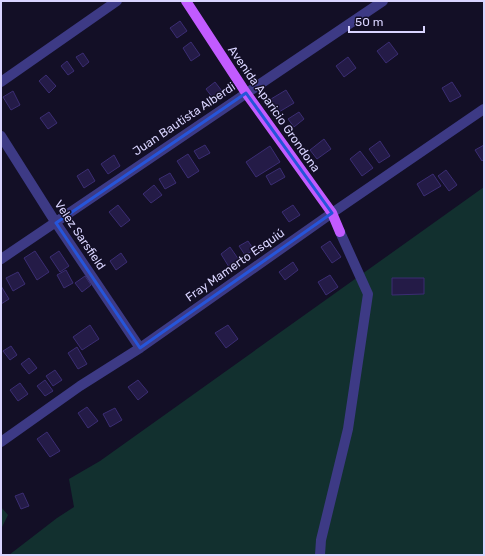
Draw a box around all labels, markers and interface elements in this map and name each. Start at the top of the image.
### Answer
scale bar [349,8,424,34]
text: 50 m [355,15,383,29]
street label: Avenida Aparicio Grondona [225,43,323,175]
street label: Juan Bautista Alberdi [130,79,238,158]
street label: Velez Sarsfield [52,198,108,272]
street label: Fray Mamerto Esquiú [183,226,287,304]

